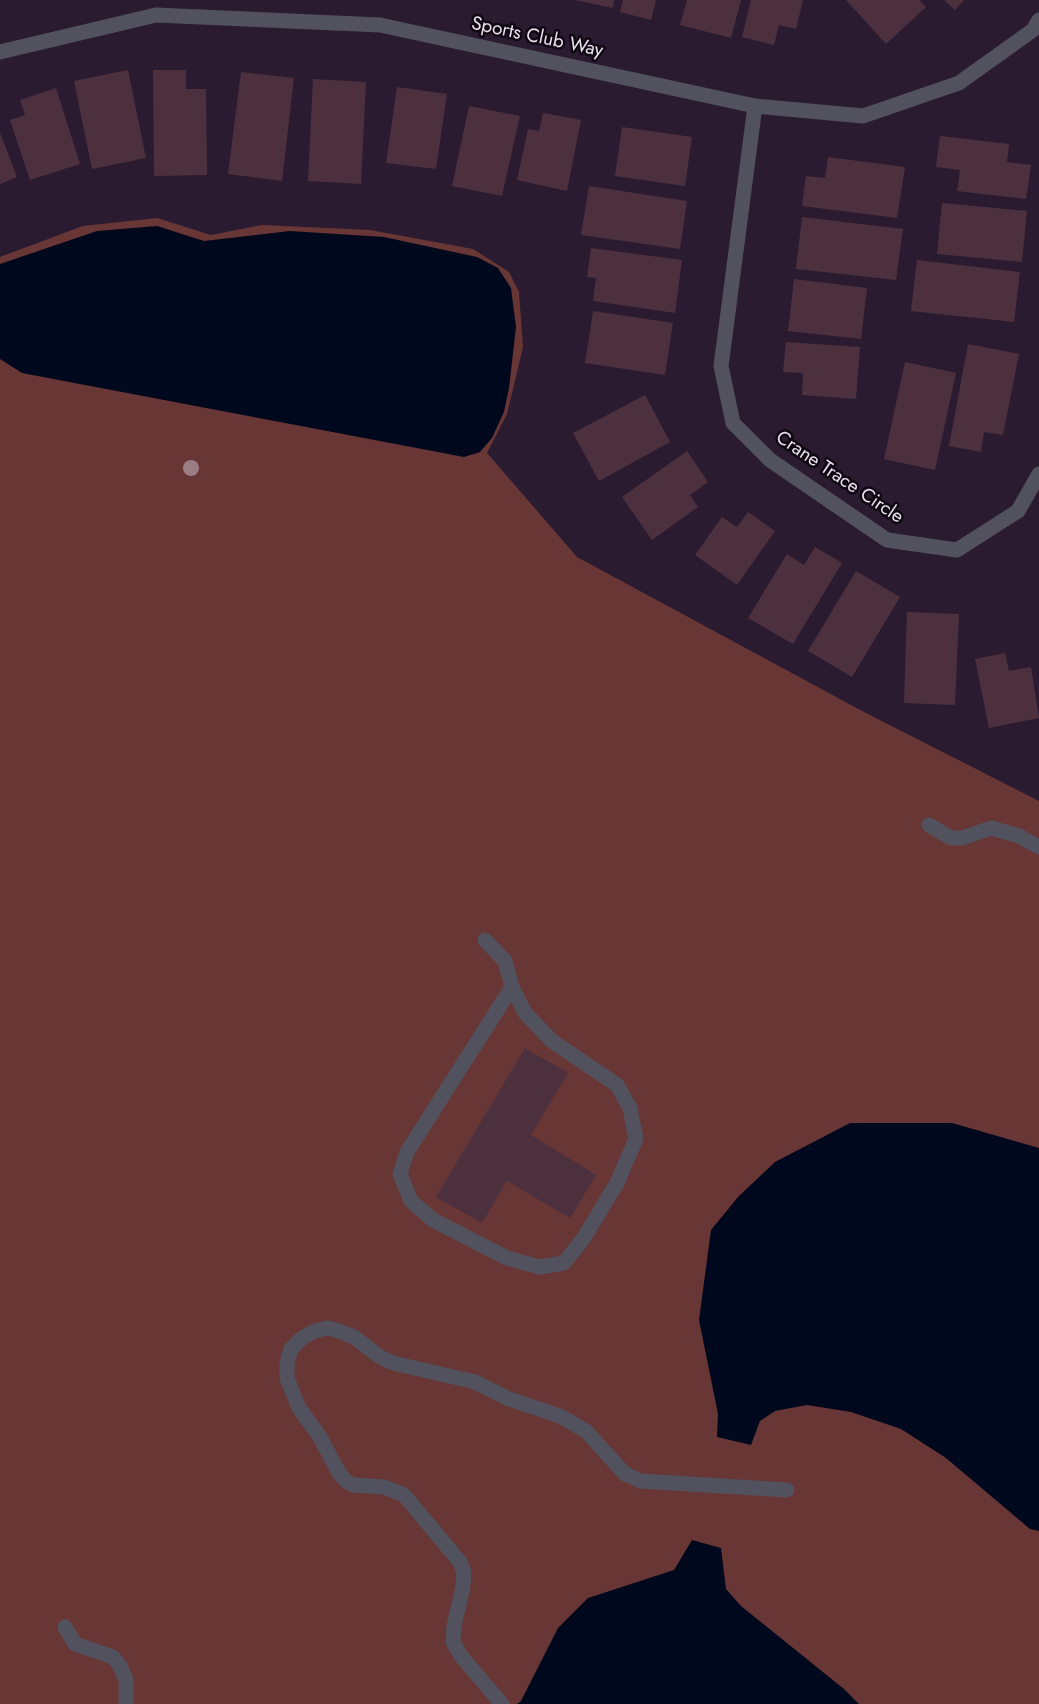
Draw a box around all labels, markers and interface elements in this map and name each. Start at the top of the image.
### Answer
street label: Sports Club Way [469,13,605,63]
street label: Crane Trace Circle [771,427,907,529]

